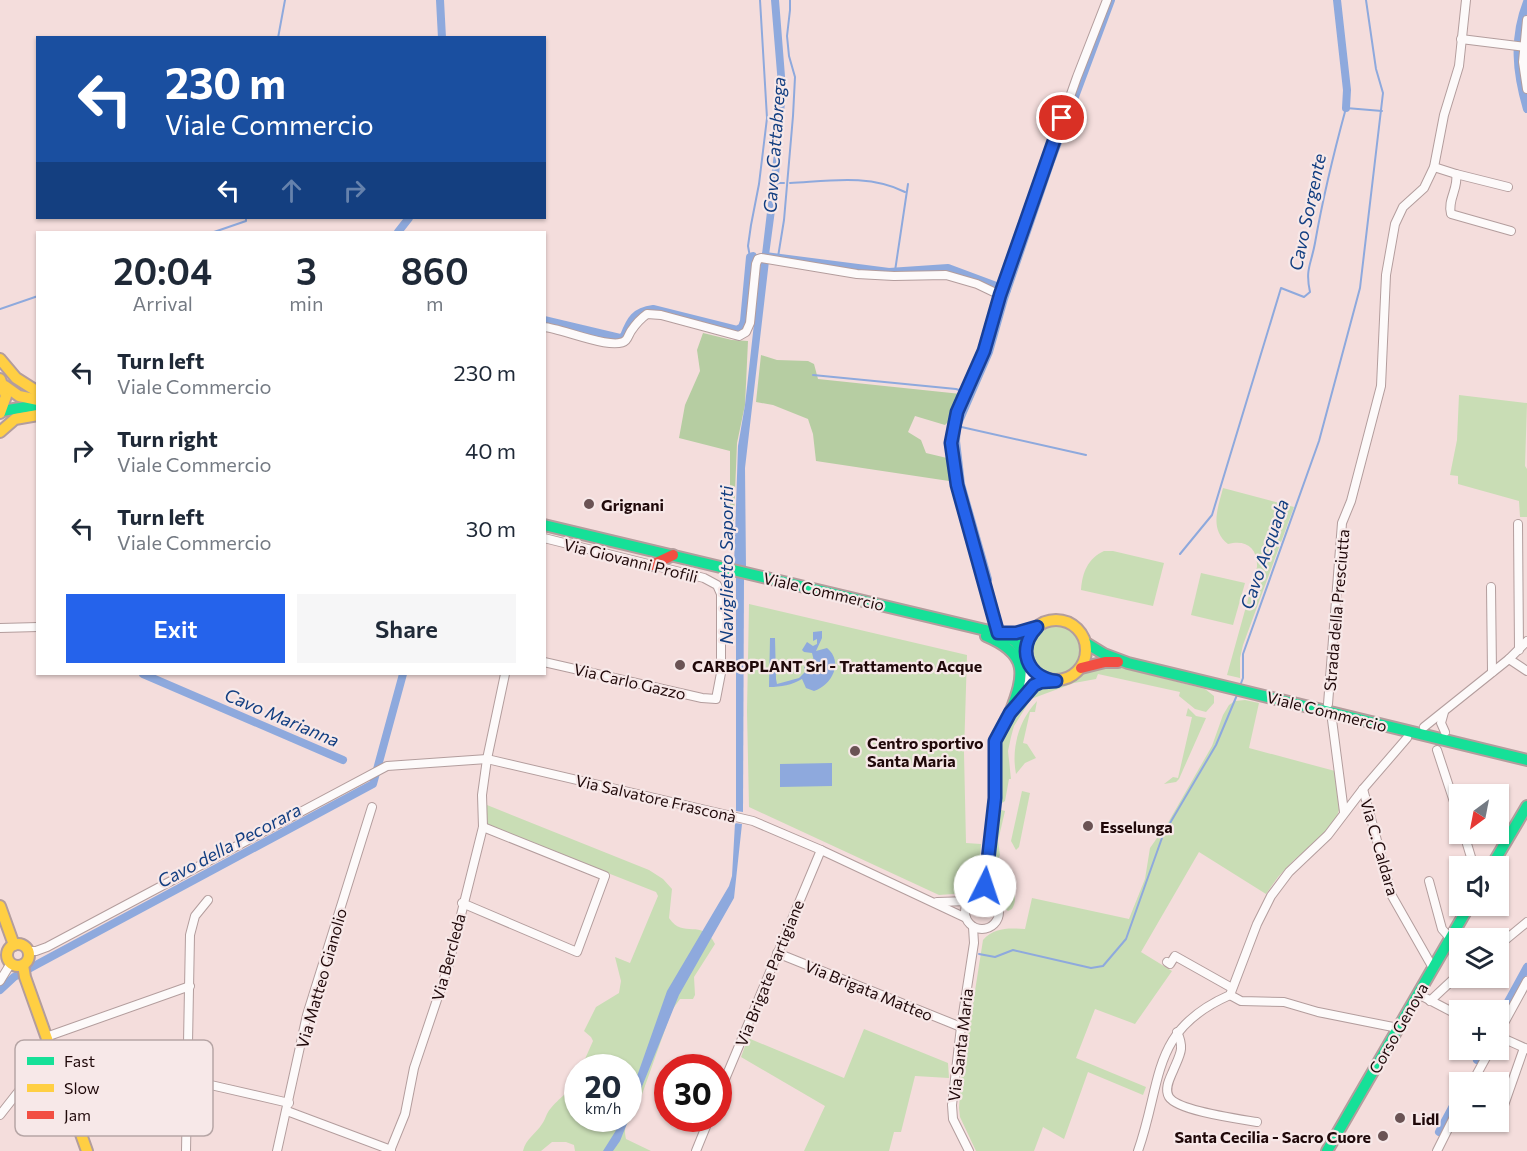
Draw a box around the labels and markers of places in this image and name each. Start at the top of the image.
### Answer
pin [1036,92,1087,143]
place label: Grignani [601,495,664,514]
marker: Grignani [582,497,596,511]
place label: CARBOPLANT Srl - Trattamento Acque [692,656,982,675]
marker: CARBOPLANT Srl - Trattamento Acque [673,658,687,672]
place label: Centro sportivo Santa Maria [867,733,984,770]
marker: Centro sportivo Santa Maria [848,744,862,758]
place label: Esselunga [1100,817,1173,836]
marker: Esselunga [1081,819,1095,833]
place label: Lidl [1412,1109,1439,1128]
marker: Lidl [1393,1111,1407,1125]
place label: Santa Cecilia - Sacro Cuore [1174,1127,1371,1146]
marker: Santa Cecilia - Sacro Cuore [1376,1129,1390,1143]

